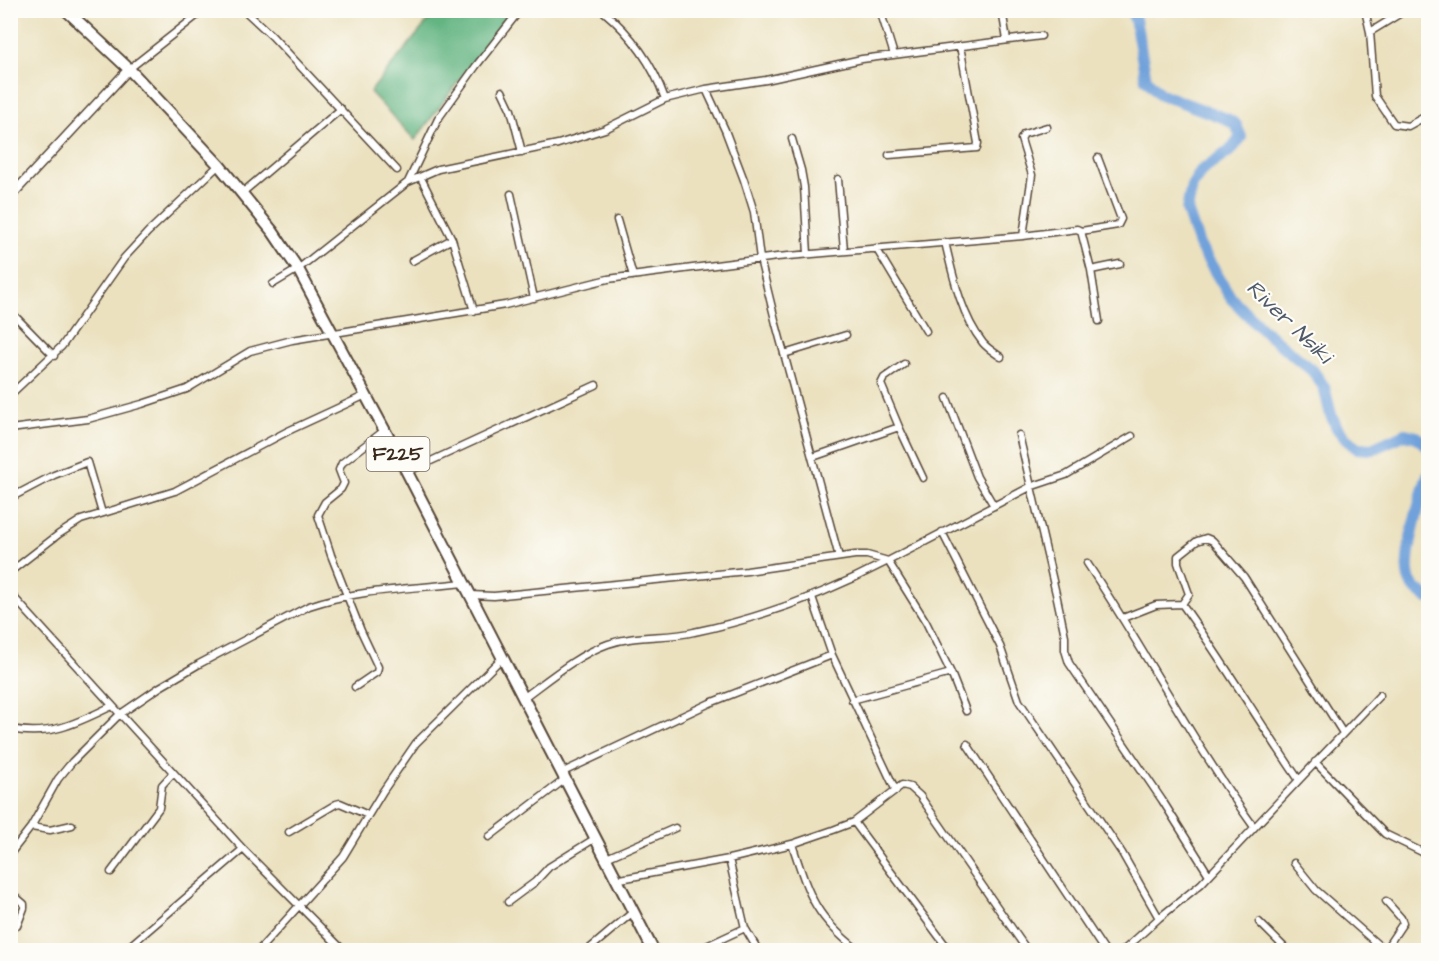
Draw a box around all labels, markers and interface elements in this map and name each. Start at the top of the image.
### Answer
water label: River Nsiki [1239,273,1341,373]
road number: F225 [366,437,430,471]

